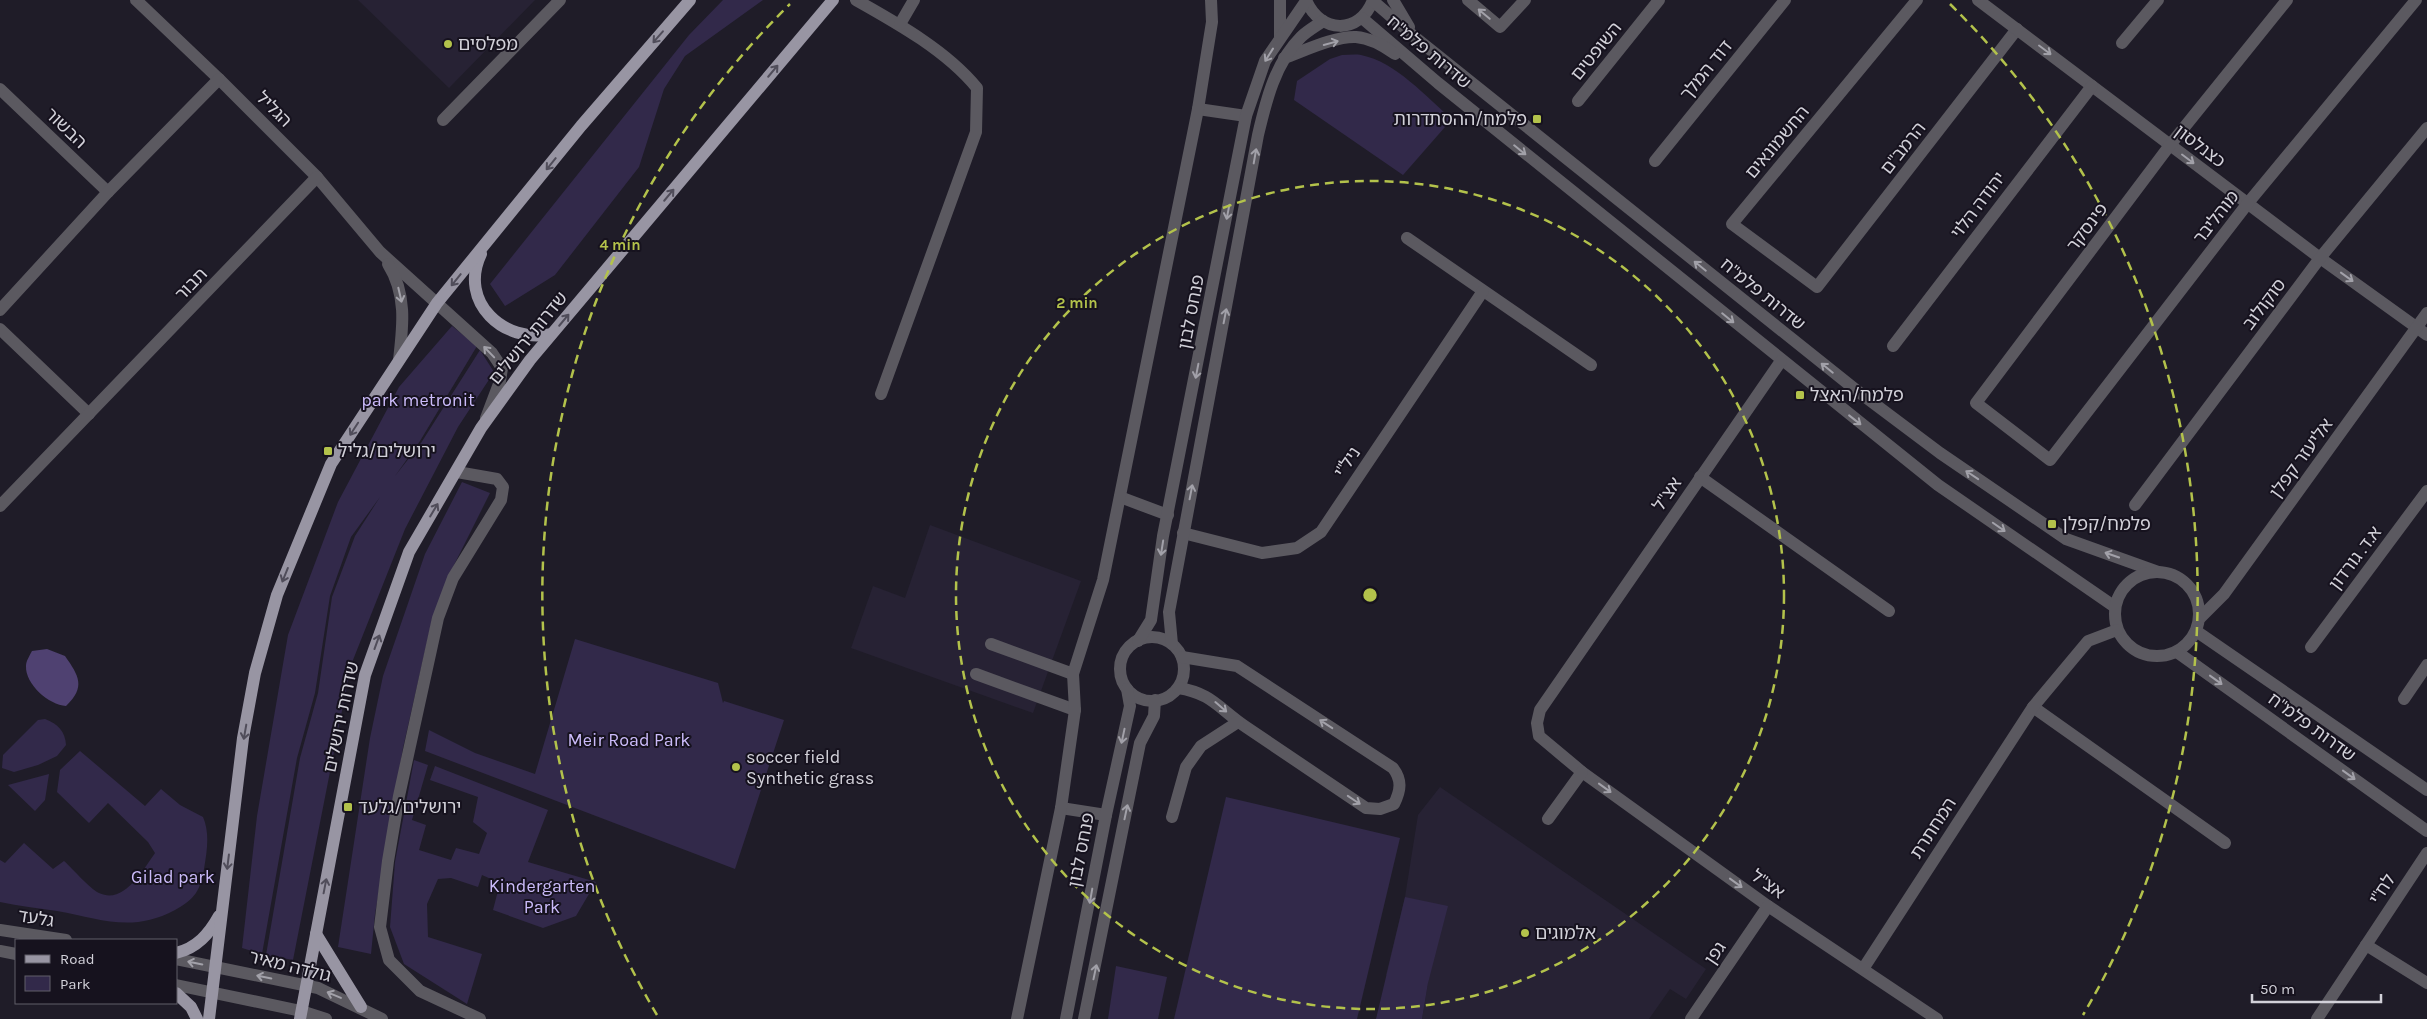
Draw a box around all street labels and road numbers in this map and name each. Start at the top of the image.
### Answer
street label: שדרות פלמ"ח [1382,10,1476,94]
street label: השופטים [1566,17,1626,85]
street label: דוד המלך [1675,35,1737,105]
street label: הגליל [251,86,297,132]
street label: החשמונאים [1740,101,1814,183]
street label: הבשור [41,103,91,153]
street label: הרמב"ם [1876,117,1930,179]
street label: כצנלסון [2170,120,2230,172]
street label: יהודה הלוי [1946,167,2010,243]
street label: מוהליבר [2188,186,2244,248]
street label: פינסקר [2062,198,2112,256]
street label: שדרות פלמ"ח [1716,253,1810,335]
street label: תבור [170,263,212,305]
street label: פנחס לבון [1173,273,1209,351]
street label: סוקולוב [2238,274,2290,334]
street label: שדרות ירושלים [484,287,572,389]
street label: אליעזר קפלן [2265,414,2337,502]
street label: ניל"י [1329,443,1365,481]
street label: אצ"ל [1648,473,1686,515]
street label: א.ד. גורדון [2324,522,2386,594]
street label: שדרות ירושלים [318,659,364,775]
street label: שדרות פלמ"ח [2264,688,2360,766]
street label: המחתרת [1905,793,1961,863]
street label: פנחס לבון [1063,811,1099,889]
street label: אצ"ל [1747,865,1789,903]
street label: לח"י [2364,870,2400,908]
street label: גלעד [16,904,56,932]
street label: גפן [1699,937,1731,969]
street label: גולדה מאיר [247,945,334,987]

